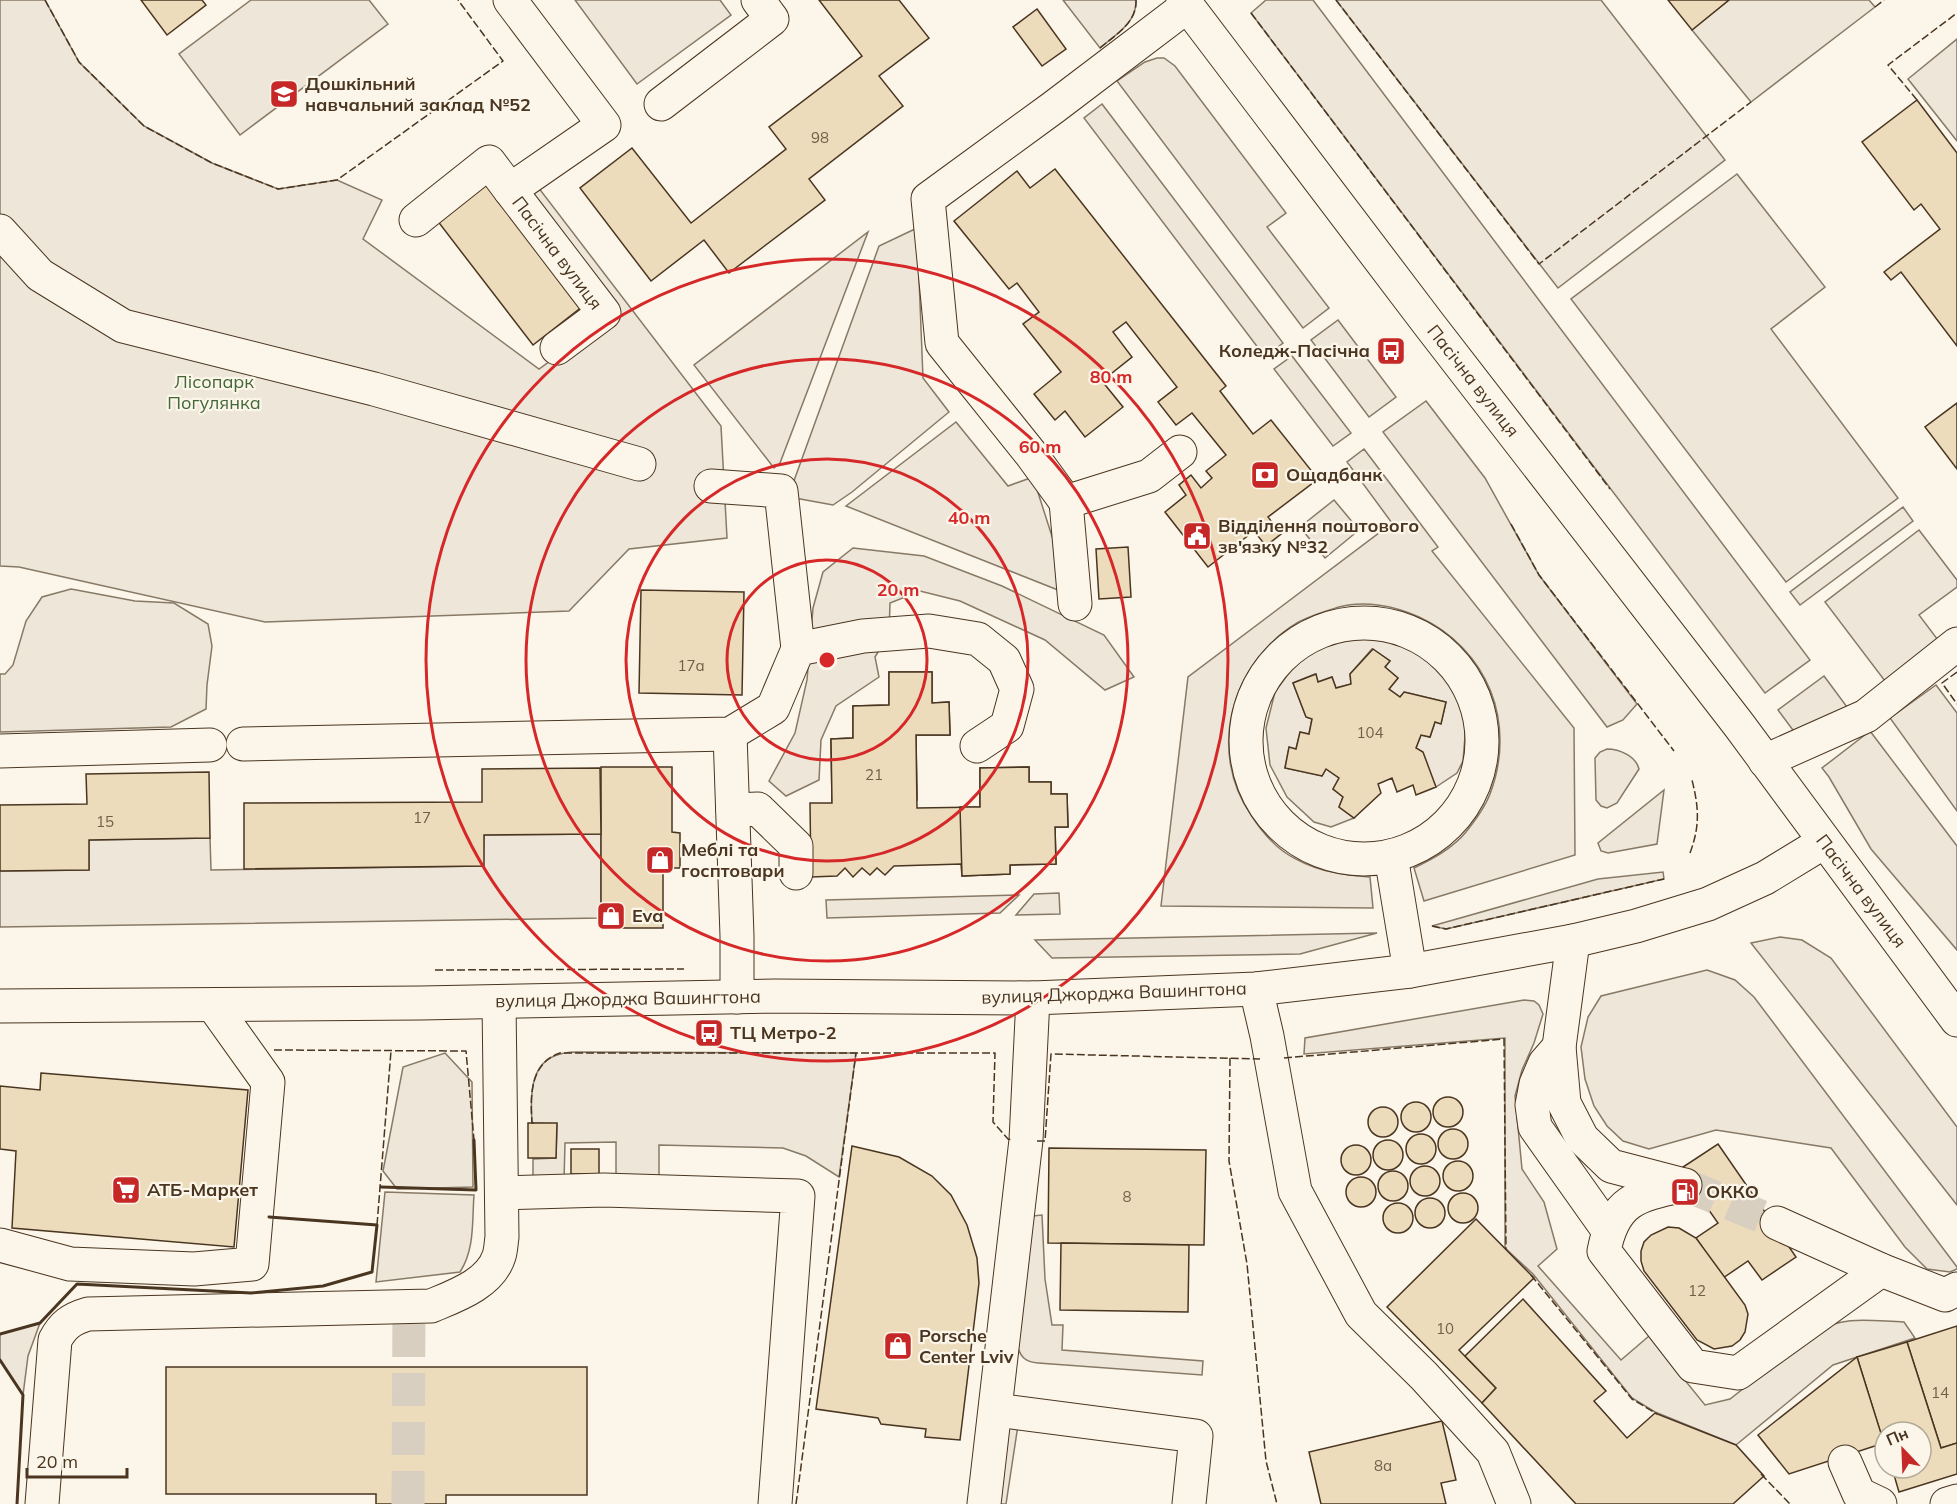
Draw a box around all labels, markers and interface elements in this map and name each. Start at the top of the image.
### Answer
place label: Дошкільний навчальний заклад №52 [305,72,531,116]
school or university icon: Дошкільний навчальний заклад №52 [268,78,300,110]
house number: 98 [811,128,829,147]
street label: Пасічна вулиця [507,191,608,314]
street label: Пасічна вулиця [1422,320,1524,441]
bus stop icon: Коледж-Пасічна [1375,335,1407,367]
place label: Коледж-Пасічна [1219,339,1370,362]
text: 80 m [1090,365,1132,388]
park label: Лісопарк Погулянка [167,370,261,414]
text: 60 m [1019,435,1061,458]
bank icon: Ощадбанк [1249,459,1281,491]
place label: Ощадбанк [1286,463,1383,486]
text: 40 m [948,506,990,529]
place label: Відділення поштового зв'язку №32 [1218,514,1419,558]
public building icon: Відділення поштового зв'язку №32 [1181,520,1213,552]
text: 20 m [877,578,919,601]
centre of rings [817,650,837,670]
house number: 17а [677,656,705,675]
house number: 104 [1356,723,1384,742]
house number: 21 [865,765,883,784]
house number: 17 [413,808,431,827]
house number: 15 [96,812,114,831]
street label: Пасічна вулиця [1811,829,1912,952]
place label: Меблі та госптовари [681,838,785,882]
shop icon: Меблі та госптовари [644,844,676,876]
shop icon: Eva [595,900,627,932]
place label: Eva [632,904,663,927]
street label: вулиця Джорджа Вашингтона [981,976,1247,1009]
street label: вулиця Джорджа Вашингтона [495,985,761,1012]
bus stop icon: ТЦ Метро-2 [693,1017,725,1049]
place label: ТЦ Метро-2 [730,1021,837,1044]
supermarket icon: АТБ-Маркет [110,1174,142,1206]
fuel station icon: ОККО [1669,1176,1701,1208]
place label: АТБ-Маркет [147,1178,258,1201]
place label: ОККО [1706,1180,1759,1203]
house number: 8 [1122,1187,1132,1206]
house number: 12 [1688,1281,1706,1300]
house number: 10 [1436,1319,1454,1338]
place label: Porsche Center Lviv [919,1324,1014,1368]
shop icon: Porsche Center Lviv [882,1330,914,1362]
house number: 14 [1931,1383,1949,1402]
north arrow [1873,1420,1933,1480]
text: Пн [1883,1423,1911,1450]
scale bar [27,1441,128,1479]
text: 20 m [36,1450,78,1473]
house number: 8а [1374,1456,1392,1475]

